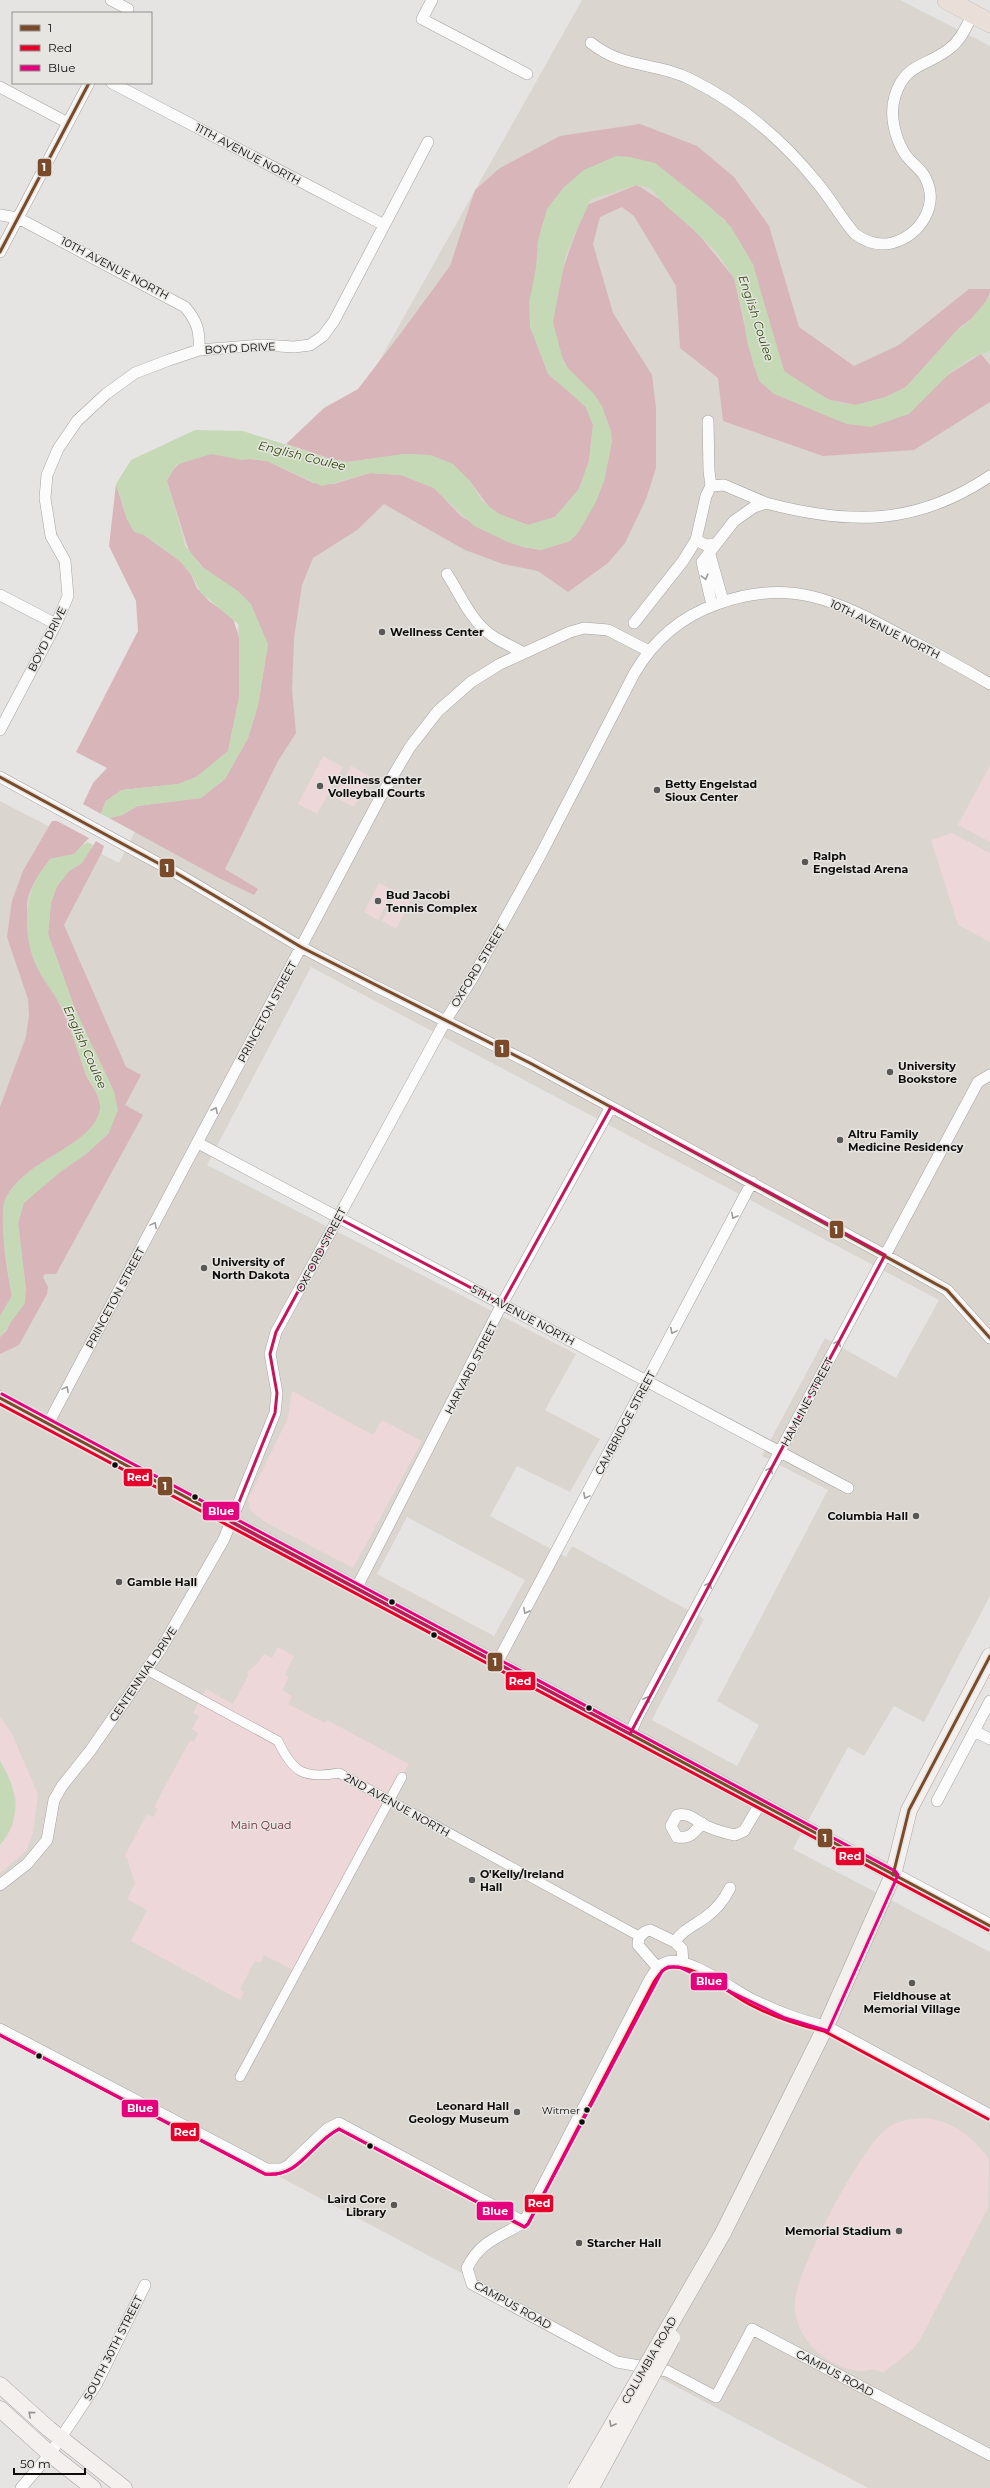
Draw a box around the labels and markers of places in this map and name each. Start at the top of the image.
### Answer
place label: Wellness Center [390,625,484,639]
marker: Wellness Center [377,627,387,637]
place label: Wellness Center Volleyball Courts [327,773,425,800]
place label: Betty Engelstad Sioux Center [665,777,757,804]
marker: Wellness Center Volleyball Courts [315,781,325,791]
marker: Betty Engelstad Sioux Center [652,785,662,795]
place label: Ralph Engelstad Arena [813,849,909,876]
marker: Ralph Engelstad Arena [800,857,810,867]
place label: Bud Jacobi Tennis Complex [386,888,478,915]
marker: Bud Jacobi Tennis Complex [373,896,383,906]
place label: University Bookstore [898,1059,957,1086]
marker: University Bookstore [885,1067,895,1077]
place label: Altru Family Medicine Residency [847,1127,964,1154]
marker: Altru Family Medicine Residency [835,1135,845,1145]
place label: University of North Dakota [212,1255,290,1282]
marker: University of North Dakota [199,1263,209,1273]
unlabelled marker [110,1460,120,1470]
unlabelled marker [190,1492,200,1502]
place label: Columbia Hall [828,1509,908,1523]
marker: Columbia Hall [911,1511,921,1521]
place label: Gamble Hall [127,1575,197,1589]
marker: Gamble Hall [114,1577,124,1587]
unlabelled marker [387,1597,397,1607]
unlabelled marker [429,1630,439,1640]
unlabelled marker [584,1703,594,1713]
place label: O'Kelly/Ireland Hall [480,1867,564,1894]
marker: O'Kelly/Ireland Hall [467,1875,477,1885]
marker: Fieldhouse at Memorial Village [907,1978,917,1988]
place label: Fieldhouse at Memorial Village [863,1989,961,2016]
unlabelled marker [34,2051,44,2061]
place label: Leonard Hall Geology Museum [409,2099,509,2126]
place label: Witmer [542,2104,580,2117]
marker: Witmer [582,2105,592,2115]
marker: Leonard Hall Geology Museum [512,2107,522,2117]
unlabelled marker [577,2117,587,2127]
unlabelled marker [365,2141,375,2151]
place label: Laird Core Library [327,2192,386,2219]
marker: Laird Core Library [389,2200,399,2210]
place label: Memorial Stadium [785,2224,891,2238]
marker: Memorial Stadium [894,2226,904,2236]
place label: Starcher Hall [587,2236,661,2250]
marker: Starcher Hall [574,2238,584,2248]

